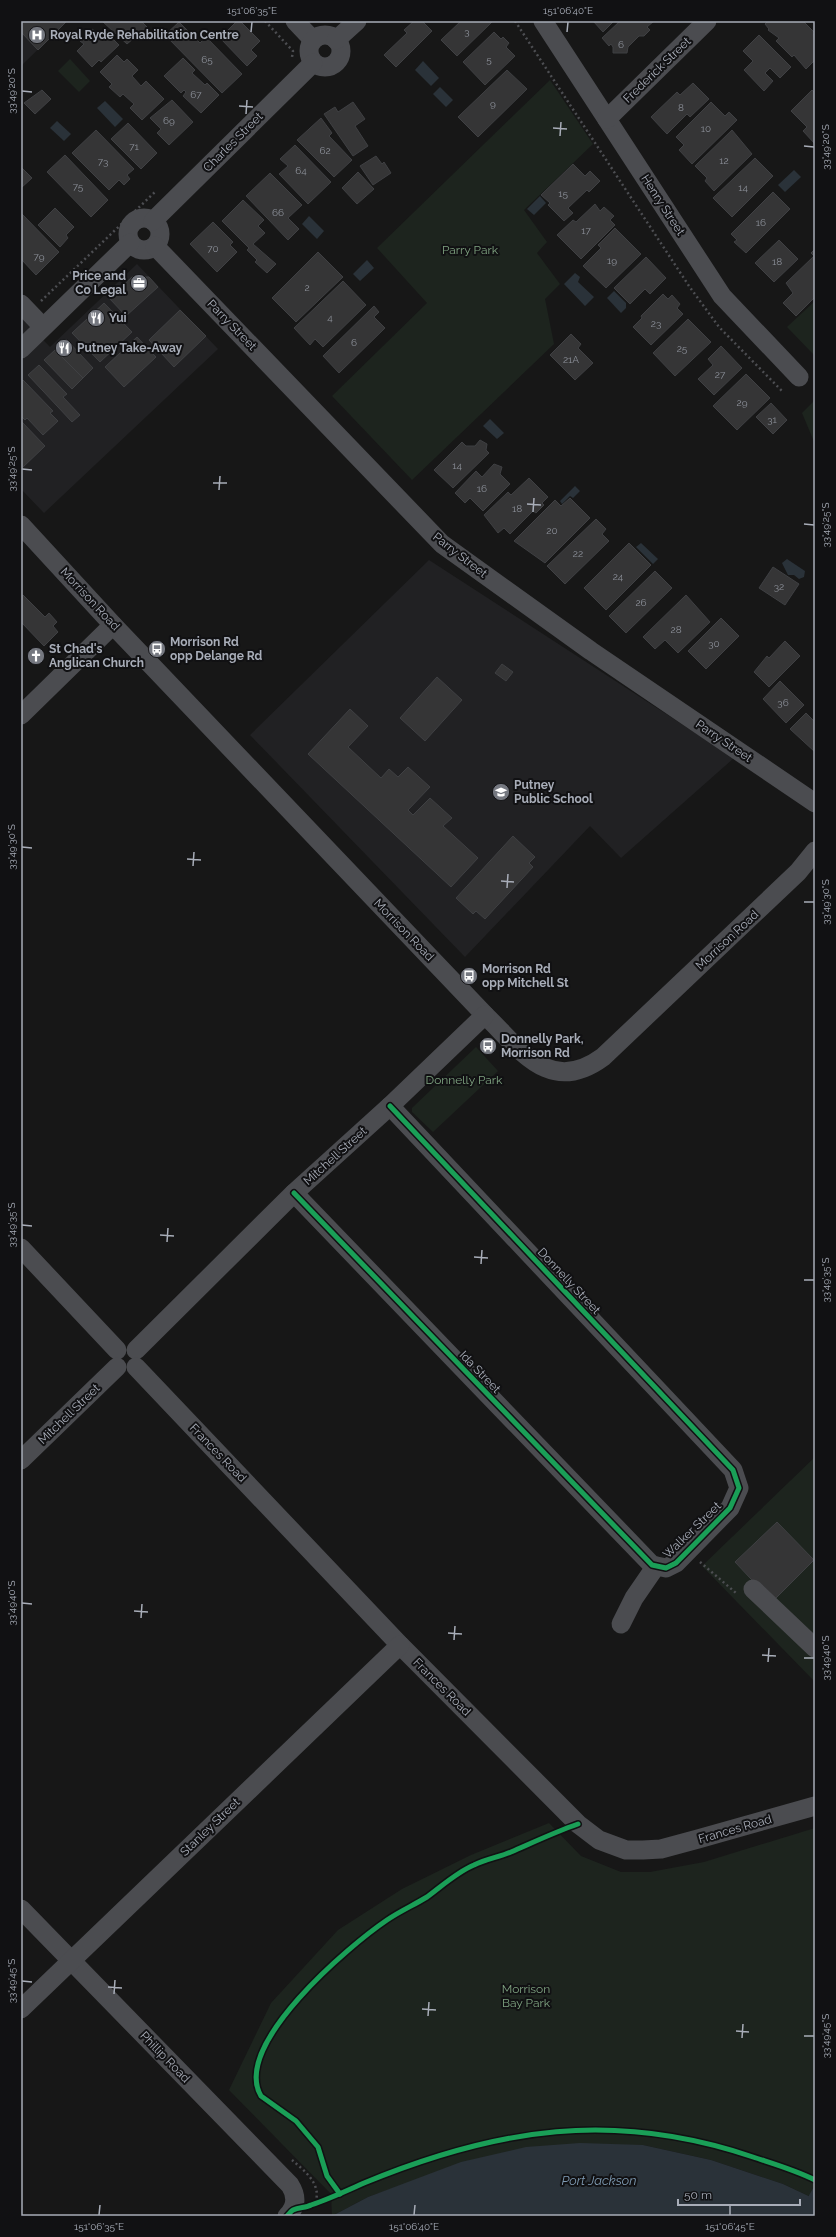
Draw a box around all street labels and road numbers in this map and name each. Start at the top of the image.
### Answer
street label: Frederick Street [620,34,694,106]
street label: Charles Street [200,109,266,175]
street label: Henry Street [638,172,688,238]
street label: Parry Street [204,297,260,353]
street label: Parry Street [430,530,490,580]
street label: Morrison Road [57,565,123,633]
street label: Parry Street [693,717,755,765]
street label: Morrison Road [371,896,437,964]
street label: Morrison Road [693,907,761,973]
street label: Mitchell Street [301,1124,369,1188]
street label: Donnelly Street [535,1245,603,1317]
street label: Ida Street [456,1348,504,1396]
street label: Mitchell Street [35,1381,103,1447]
street label: Frances Road [187,1421,249,1485]
street label: Walker Street [660,1499,724,1561]
street label: Frances Road [410,1655,474,1719]
street label: Stanley Street [177,1795,243,1859]
street label: Frances Road [697,1812,773,1846]
street label: Phillip Road [137,2029,193,2085]

